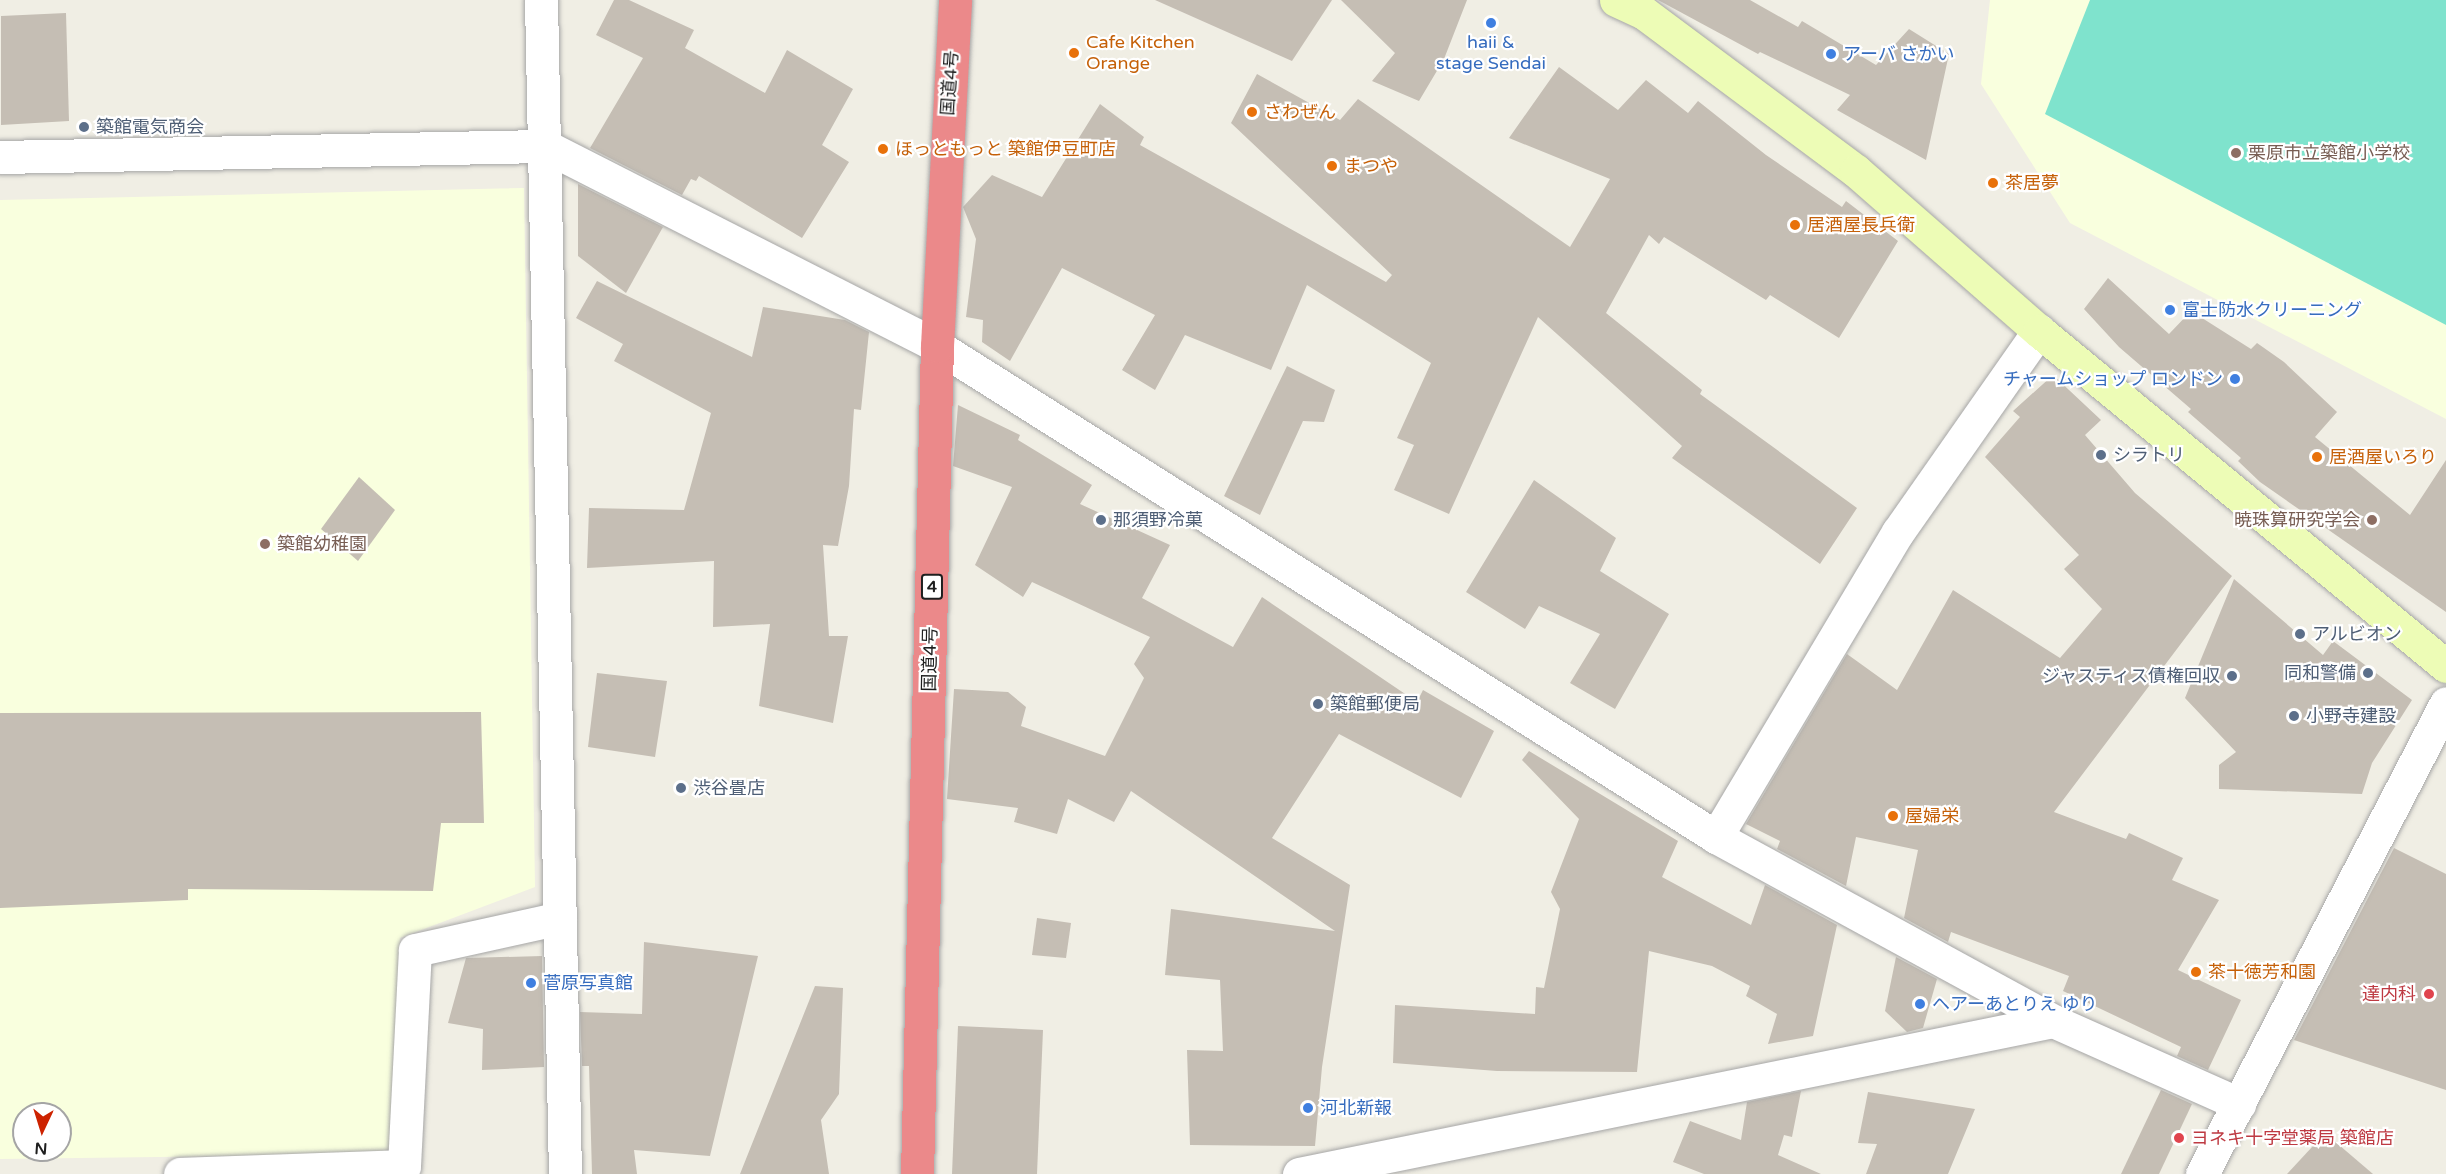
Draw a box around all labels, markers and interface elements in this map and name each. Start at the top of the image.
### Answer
marker: haii & stage Sendai [1484,16,1498,30]
place label: Cafe Kitchen Orange [1086,32,1195,74]
place label: haii & stage Sendai [1436,32,1546,74]
place label: アーバ さかい [1843,43,1955,65]
marker: Cafe Kitchen Orange [1067,46,1081,60]
marker: アーバ さかい [1824,47,1838,61]
street label: 国道4号 [937,50,963,116]
place label: さわぜん [1264,101,1336,123]
marker: さわぜん [1245,105,1259,119]
place label: 築館電気商会 [96,116,204,138]
marker: 築館電気商会 [77,120,91,134]
place label: ほっともっと 築館伊豆町店 [895,138,1116,160]
marker: ほっともっと 築館伊豆町店 [876,142,890,156]
place label: 栗原市立築館小学校 [2248,142,2410,164]
marker: 栗原市立築館小学校 [2229,146,2243,160]
place label: まつや [1344,155,1398,177]
marker: まつや [1325,159,1339,173]
place label: 茶居夢 [2005,172,2059,194]
marker: 茶居夢 [1986,176,2000,190]
place label: 居酒屋長兵衛 [1807,214,1915,236]
marker: 居酒屋長兵衛 [1788,218,1802,232]
place label: 富士防水クリーニング [2182,299,2362,321]
marker: 富士防水クリーニング [2163,303,2177,317]
place label: チャームショップ ロンドン [2002,368,2223,390]
marker: チャームショップ ロンドン [2228,372,2242,386]
place label: シラトリ [2113,444,2185,466]
place label: 居酒屋いろり [2329,446,2437,468]
marker: シラトリ [2094,448,2108,462]
marker: 居酒屋いろり [2310,450,2324,464]
place label: 那須野冷菓 [1113,509,1203,531]
place label: 暁珠算研究学会 [2234,509,2360,531]
marker: 那須野冷菓 [1094,513,1108,527]
marker: 暁珠算研究学会 [2365,513,2379,527]
place label: 築館幼稚園 [277,533,367,555]
marker: 築館幼稚園 [258,537,272,551]
road number: 4 [920,574,944,600]
place label: アルビオン [2312,623,2402,645]
street label: 国道4号 [919,626,941,692]
marker: アルビオン [2293,627,2307,641]
place label: 同和警備 [2284,662,2356,684]
place label: ジャスティス債権回収 [2040,665,2220,687]
marker: 同和警備 [2361,666,2375,680]
marker: ジャスティス債権回収 [2225,669,2239,683]
place label: 築館郵便局 [1330,693,1420,715]
marker: 築館郵便局 [1311,697,1325,711]
place label: 小野寺建設 [2306,705,2396,727]
marker: 小野寺建設 [2287,709,2301,723]
place label: 渋谷畳店 [693,777,765,799]
marker: 渋谷畳店 [674,781,688,795]
place label: 屋婦栄 [1905,805,1959,827]
marker: 屋婦栄 [1886,809,1900,823]
place label: 茶十徳芳和園 [2208,961,2316,983]
marker: 茶十徳芳和園 [2189,965,2203,979]
place label: 菅原写真館 [543,972,633,994]
marker: 菅原写真館 [524,976,538,990]
place label: 達内科 [2362,983,2416,1005]
marker: 達内科 [2420,985,2438,1003]
place label: ヘアーあとりえ ゆり [1932,993,2098,1015]
marker: ヘアーあとりえ ゆり [1913,997,1927,1011]
place label: 河北新報 [1320,1097,1392,1119]
marker: 河北新報 [1301,1101,1315,1115]
north arrow [12,1102,72,1162]
place label: ヨネキ十字堂薬局 築館店 [2191,1127,2394,1149]
marker: ヨネキ十字堂薬局 築館店 [2172,1131,2186,1145]
text: N [34,1138,48,1158]

